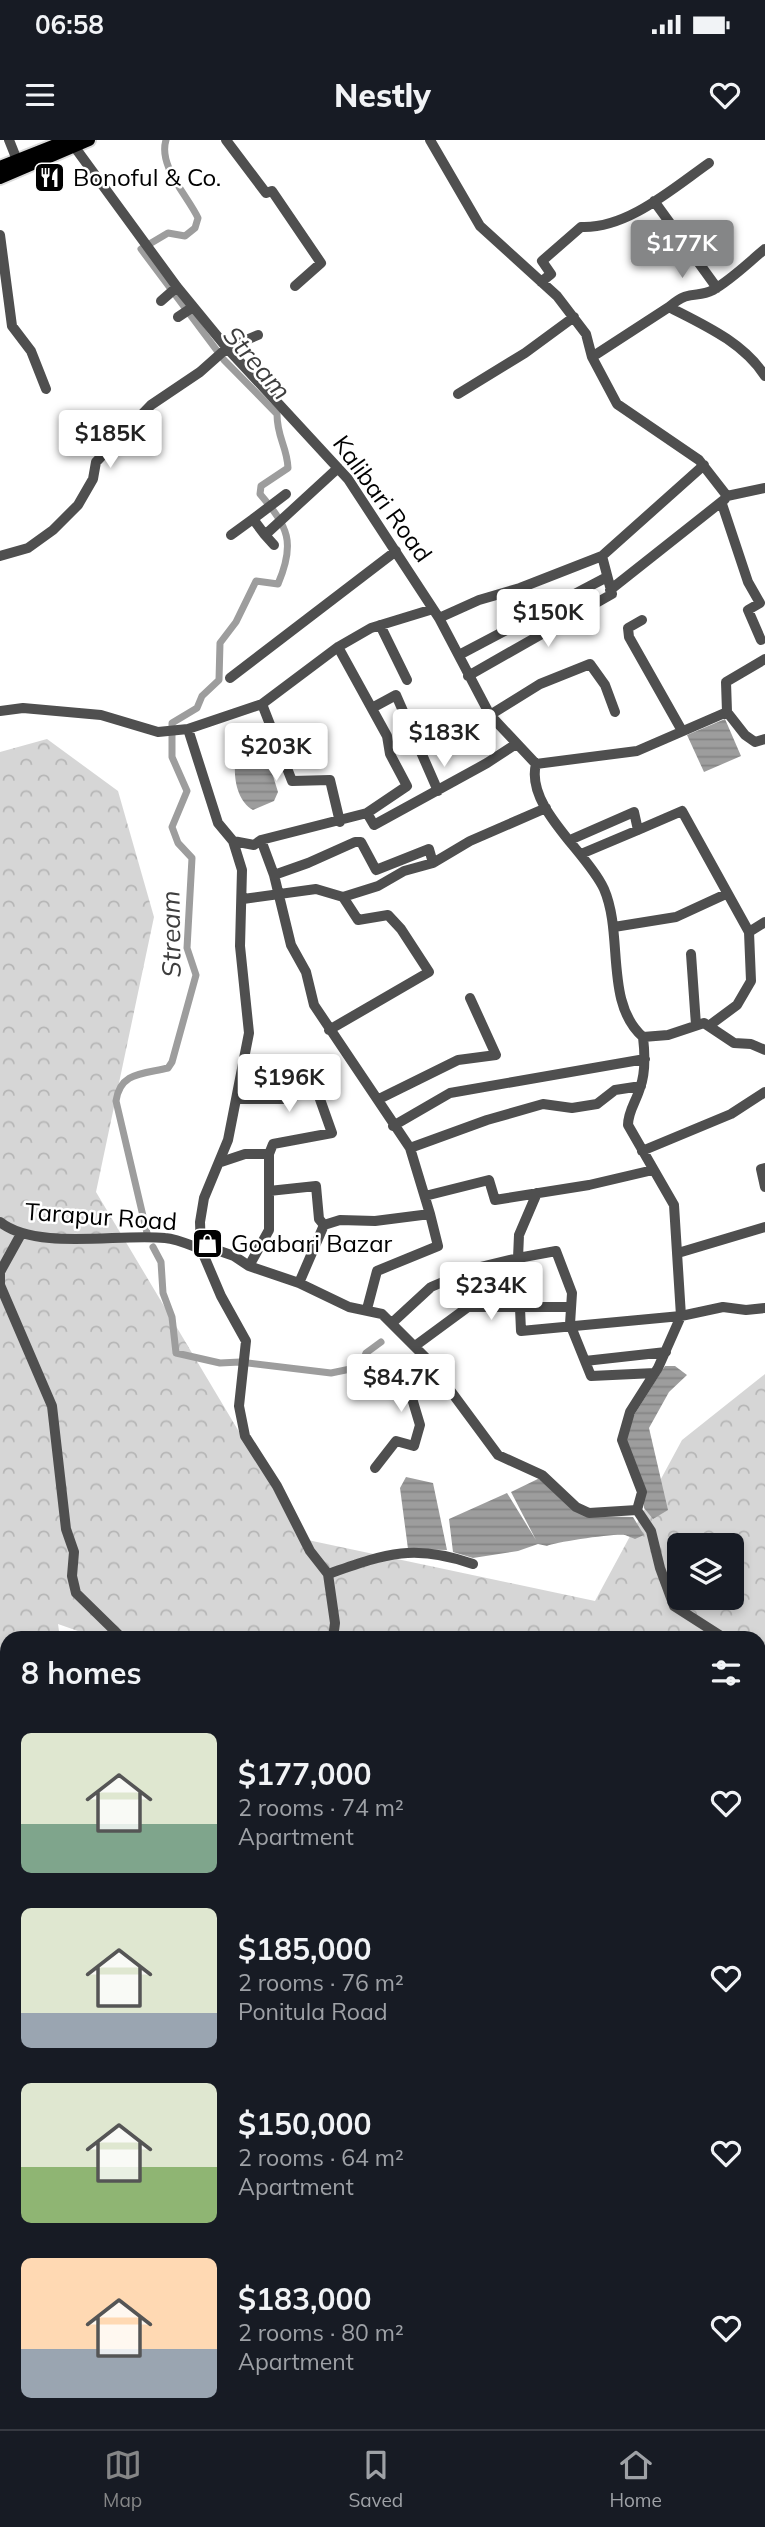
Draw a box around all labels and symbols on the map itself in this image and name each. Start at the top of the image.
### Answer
restaurant icon: Bonoful & Co. [33,161,67,195]
place label: Bonoful & Co. [73,162,221,192]
pin: $177K [633,220,731,280]
water label: Stream [216,319,298,406]
pin: $185K [61,410,159,470]
street label: Kalibari Road [327,429,439,568]
pin: $150K [499,589,597,649]
pin: $183K [395,710,493,769]
pin: $203K [227,724,325,783]
water label: Stream [153,890,188,978]
pin: $196K [240,1054,338,1114]
street label: Tarapur Road [24,1196,178,1236]
shop icon: Goabari Bazar [191,1227,225,1261]
place label: Goabari Bazar [231,1228,393,1258]
pin: $234K [442,1262,540,1322]
pin: $84.7K [344,1354,458,1414]

